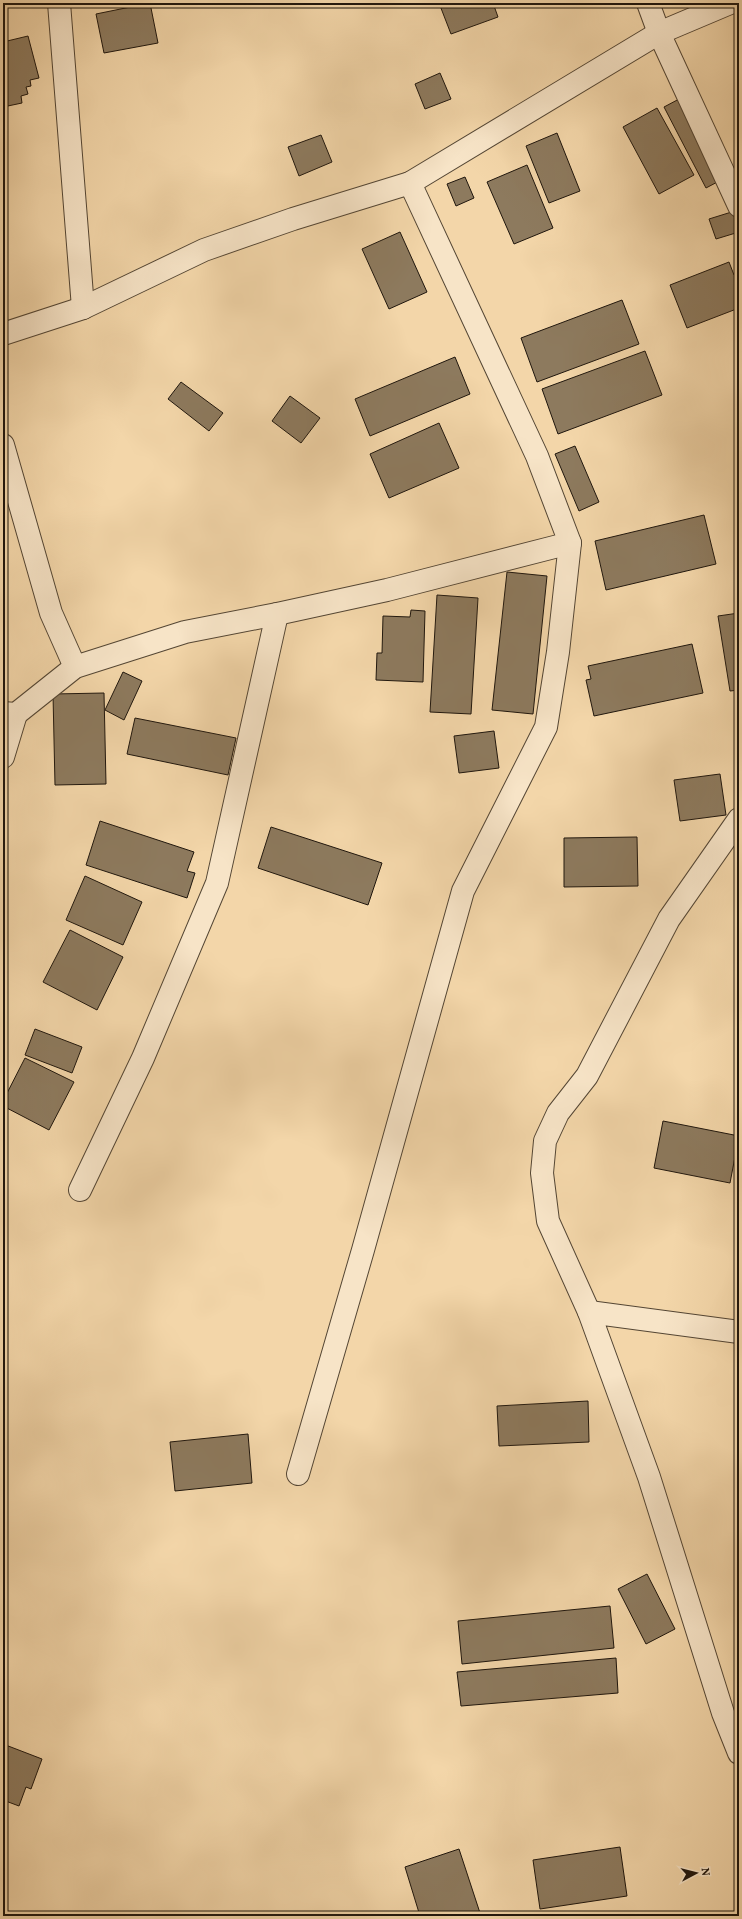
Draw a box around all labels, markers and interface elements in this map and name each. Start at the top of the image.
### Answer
north arrow [676,1853,716,1893]
text: N [697,1867,712,1877]

